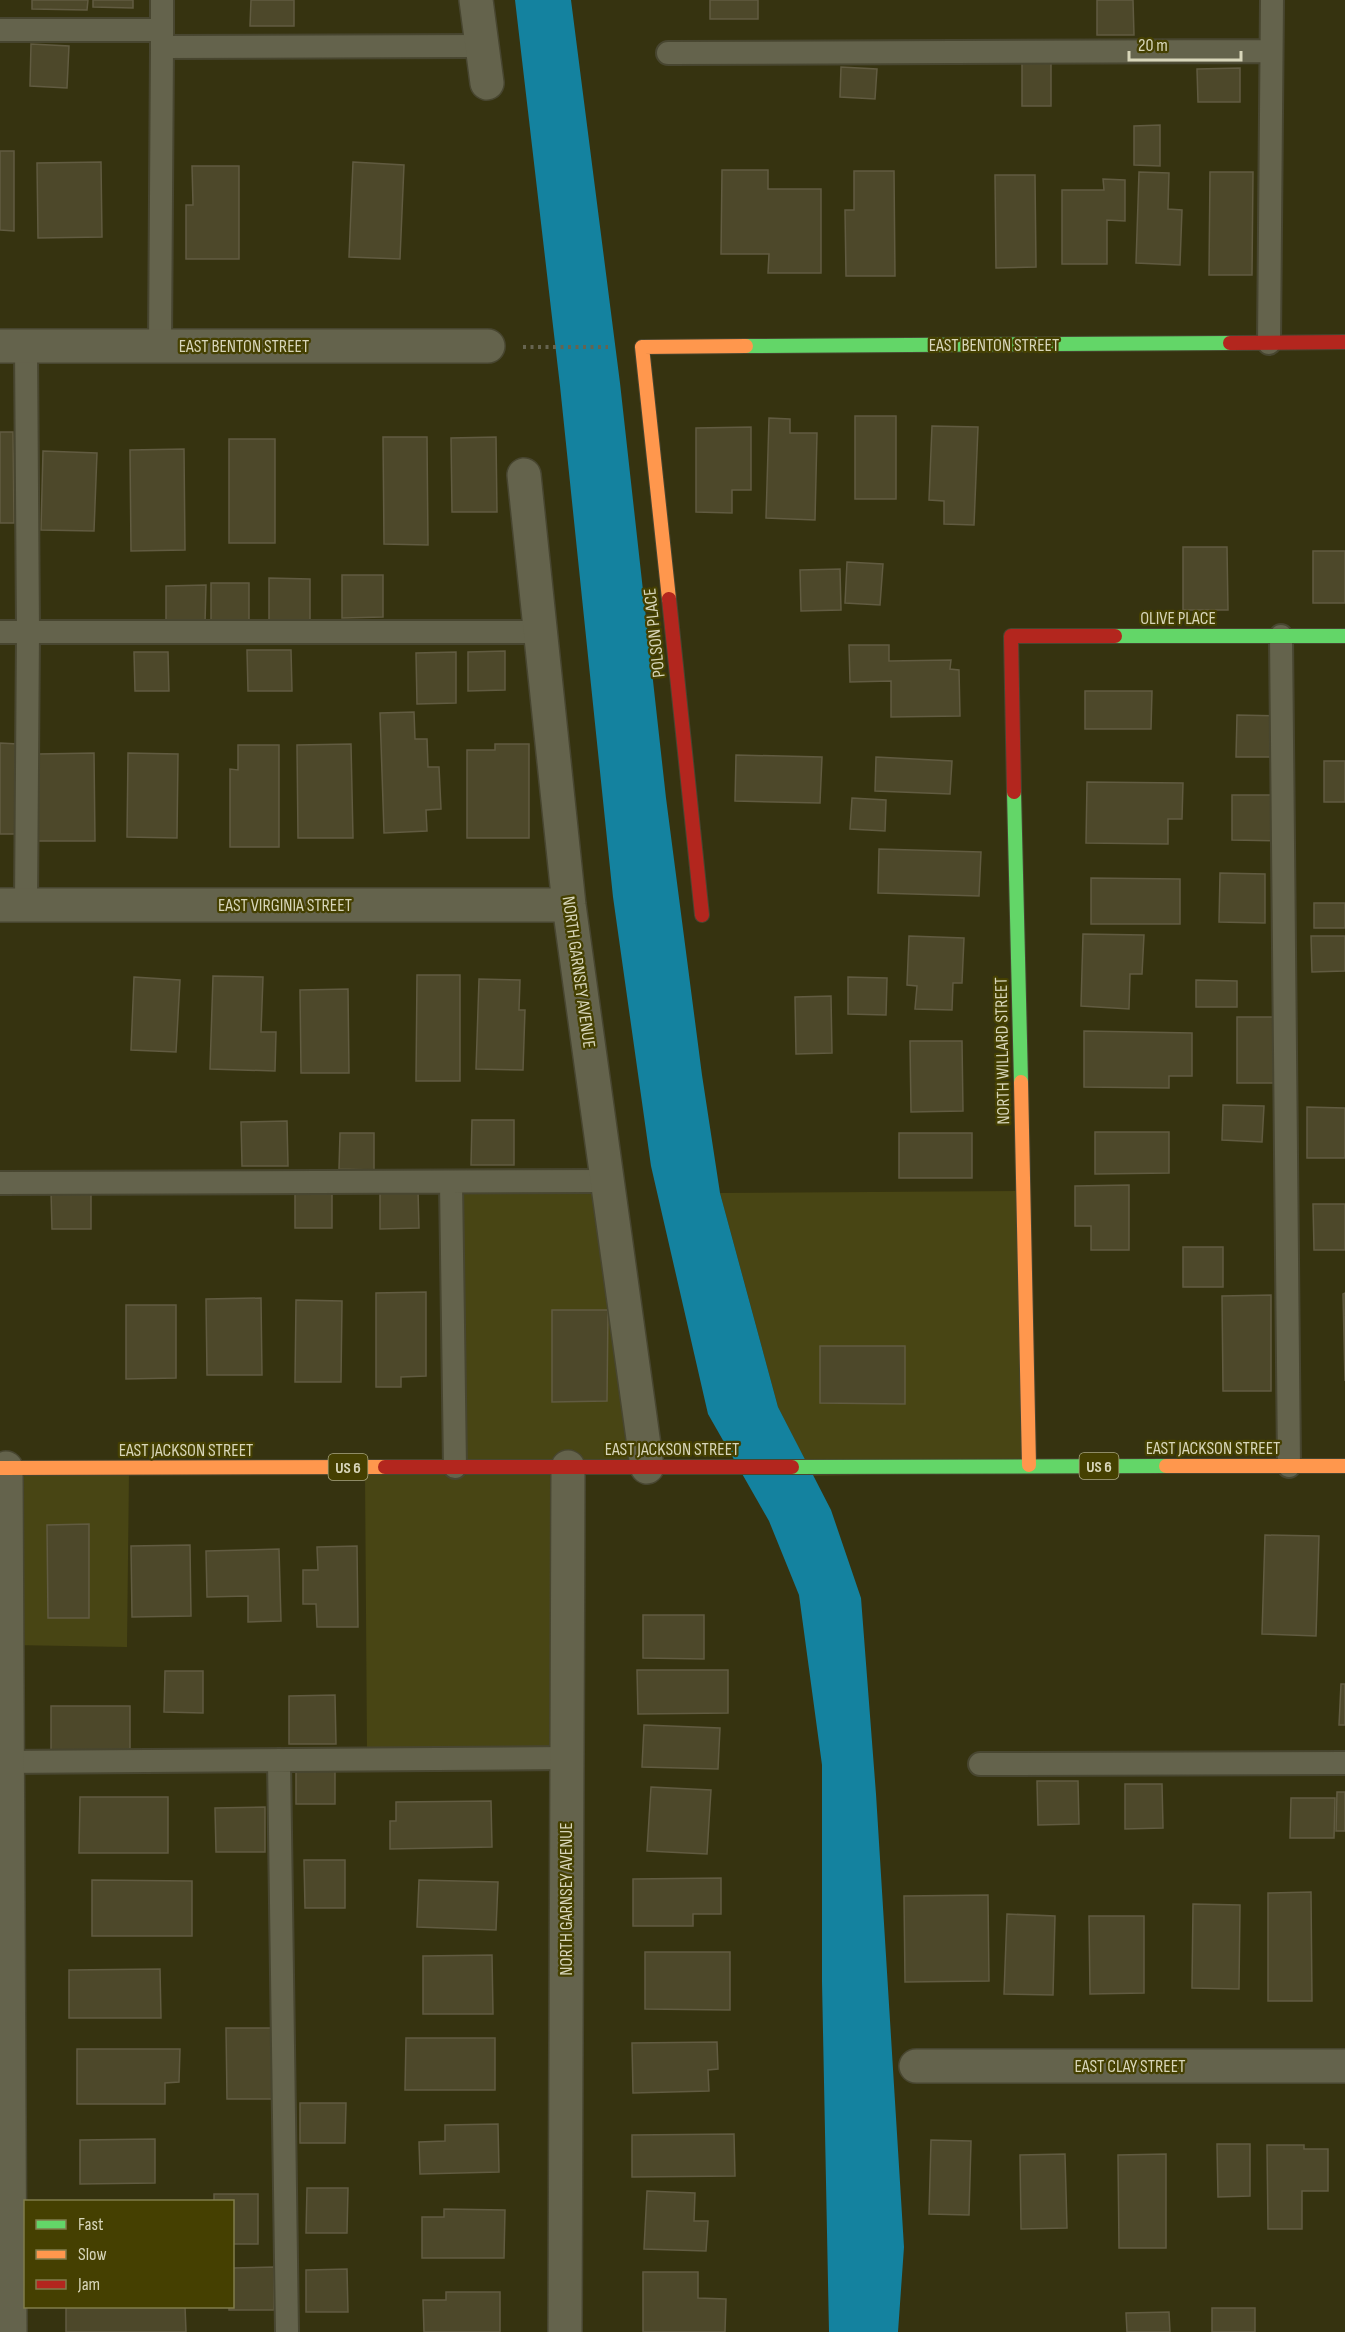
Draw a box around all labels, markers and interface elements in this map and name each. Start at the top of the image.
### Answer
scale bar [1129,24,1242,62]
text: 20 m [1138,35,1168,56]
street label: EAST BENTON STREET [929,335,1059,356]
street label: EAST BENTON STREET [179,336,309,357]
street label: POLSON PLACE [639,587,670,679]
street label: OLIVE PLACE [1140,608,1216,629]
street label: EAST VIRGINIA STREET [218,895,352,916]
street label: NORTH GARNSEY AVENUE [557,895,600,1049]
street label: NORTH WILLARD STREET [991,977,1014,1125]
street label: EAST JACKSON STREET [1146,1438,1280,1459]
street label: EAST JACKSON STREET [605,1439,739,1460]
street label: EAST JACKSON STREET [119,1440,253,1461]
road number: US 6 [1080,1453,1118,1479]
road number: US 6 [328,1454,368,1480]
street label: NORTH GARNSEY AVENUE [556,1822,577,1976]
street label: EAST CLAY STREET [1075,2056,1185,2077]
legend [24,2200,234,2308]
text: Fast [78,2214,104,2235]
text: Slow [78,2244,107,2265]
text: Jam [77,2274,100,2295]

